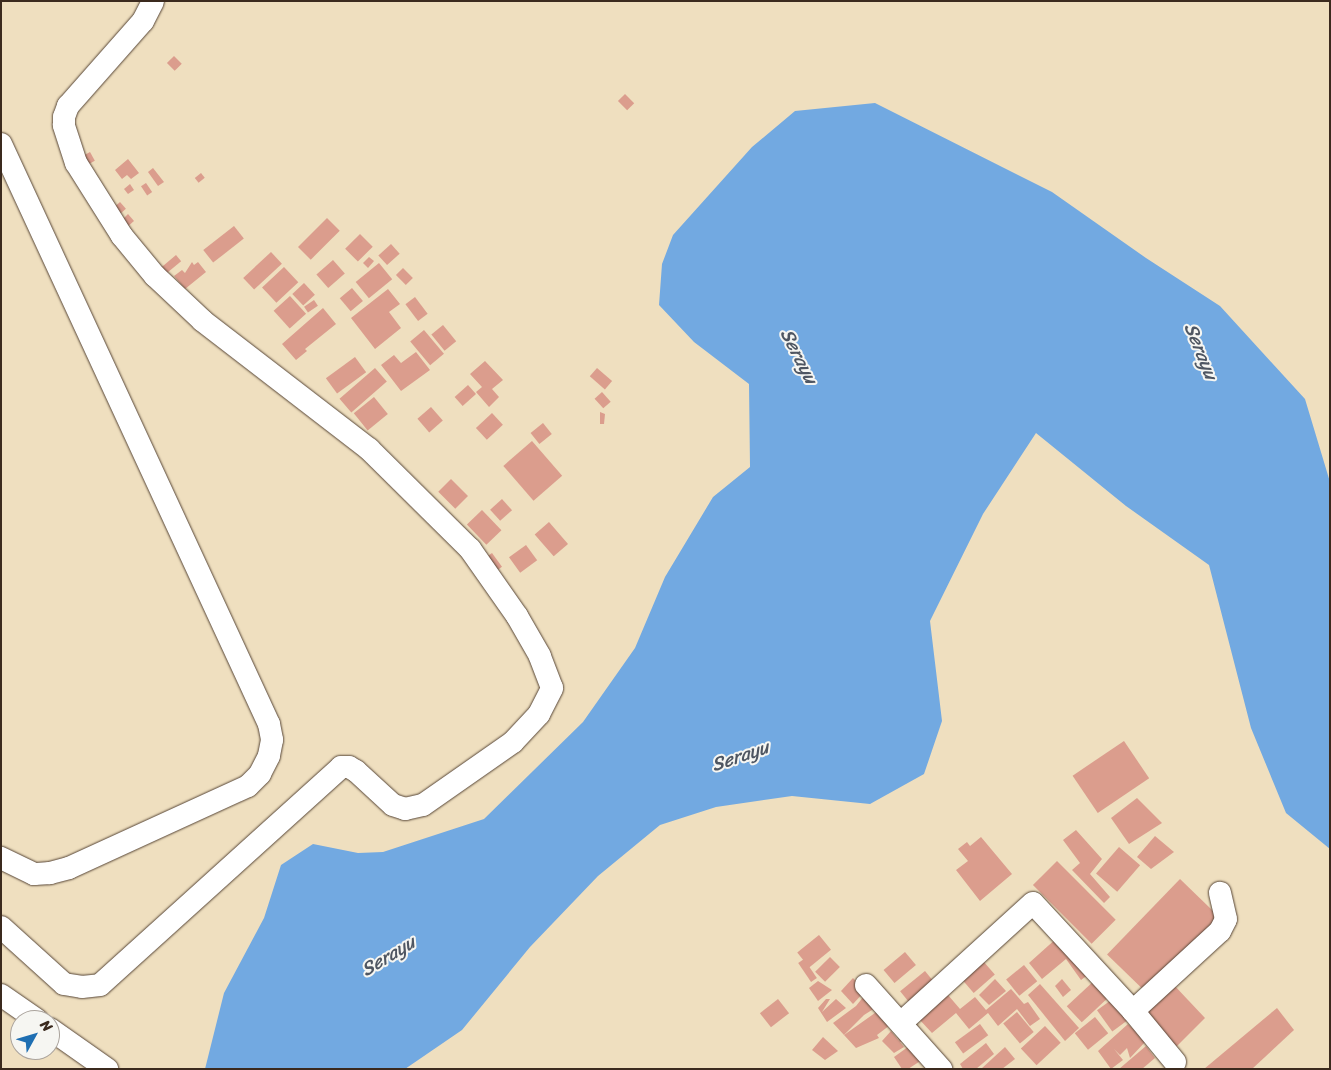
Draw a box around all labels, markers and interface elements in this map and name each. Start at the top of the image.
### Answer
water label: Serayu [1179,319,1223,383]
water label: Serayu [775,325,823,387]
water label: Serayu [708,736,772,776]
water label: Serayu [357,931,419,981]
north arrow [10,1010,60,1060]
text: N [33,1014,59,1038]

